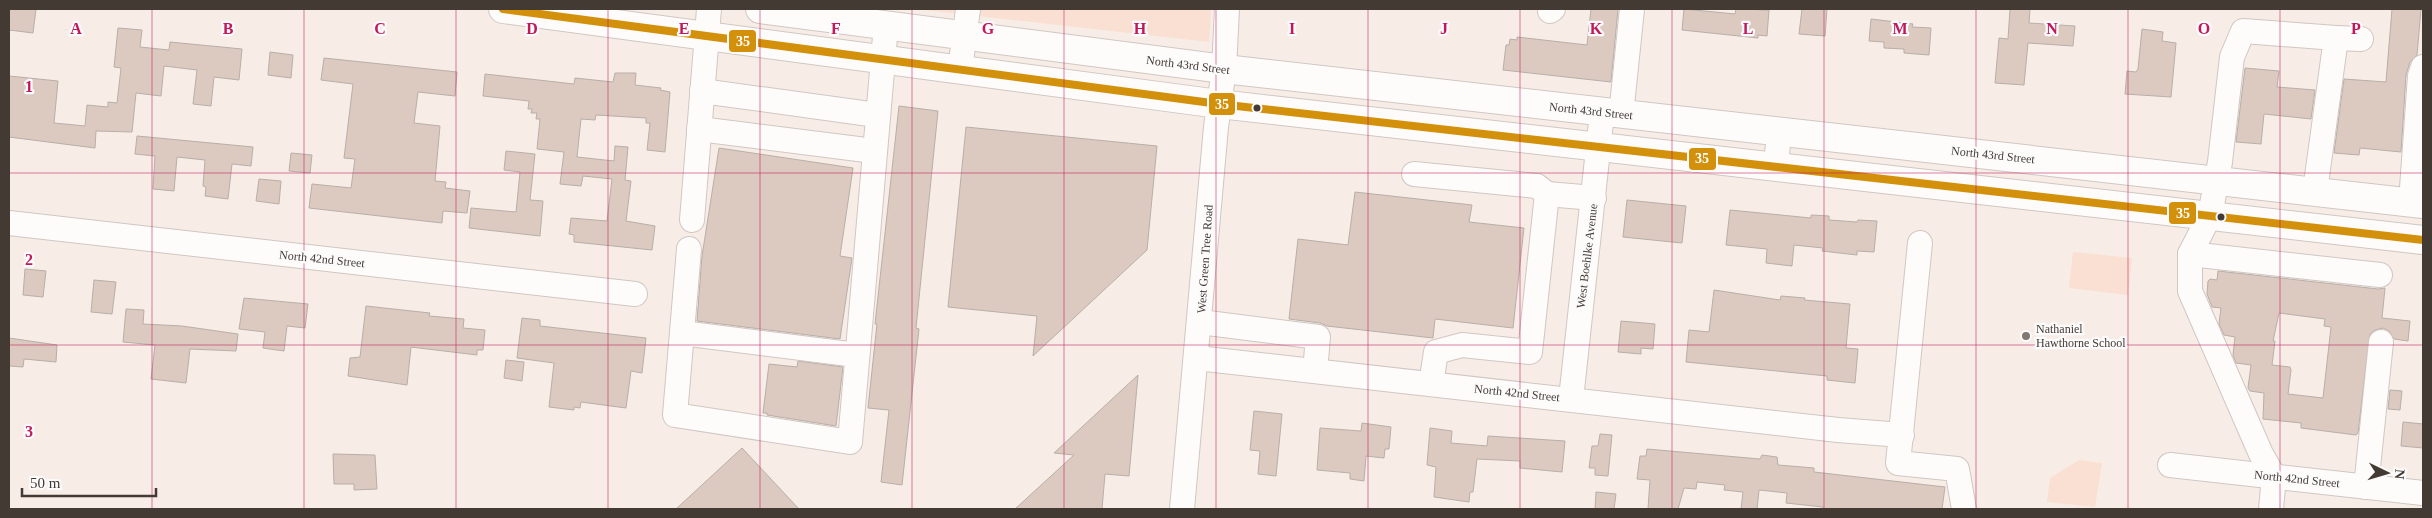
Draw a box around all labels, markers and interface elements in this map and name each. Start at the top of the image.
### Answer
text: A [70,20,82,37]
text: B [223,20,234,37]
text: C [374,20,386,37]
text: D [526,20,538,37]
text: E [679,20,689,37]
text: F [831,20,841,37]
text: G [982,20,995,37]
text: H [1134,20,1147,37]
text: I [1289,20,1295,37]
text: J [1440,20,1448,37]
text: K [1590,20,1603,37]
text: L [1743,20,1753,37]
text: M [1892,20,1908,37]
text: N [2046,20,2058,37]
text: O [2198,20,2210,37]
text: P [2351,20,2361,37]
line badge: 35 [728,29,757,53]
text: 35 [736,34,750,49]
street label: North 43rd Street [1145,53,1231,77]
text: 1 [25,78,33,95]
line badge: 35 [1208,92,1236,116]
text: 35 [1215,97,1229,112]
street label: North 43rd Street [1549,100,1634,122]
unlabelled marker [1252,103,1262,113]
street label: North 43rd Street [1951,144,2036,166]
line badge: 35 [1688,147,1717,171]
text: 35 [1695,151,1709,166]
line badge: 35 [2168,201,2197,225]
street label: West Boehlke Avenue [1574,203,1600,309]
street label: West Green Tree Road [1194,204,1216,314]
text: 35 [2176,206,2190,221]
unlabelled marker [2216,212,2226,222]
street label: North 42nd Street [279,248,366,271]
text: 2 [25,251,33,268]
place label: Nathaniel Hawthorne School [2036,322,2126,350]
marker: Nathaniel Hawthorne School [2020,330,2032,342]
street label: North 42nd Street [1474,382,1561,405]
text: 3 [25,423,33,440]
north arrow [2362,448,2412,498]
scale bar [22,466,156,498]
street label: North 42nd Street [2254,468,2341,491]
text: N [2392,468,2407,480]
text: 50 m [30,475,61,491]

